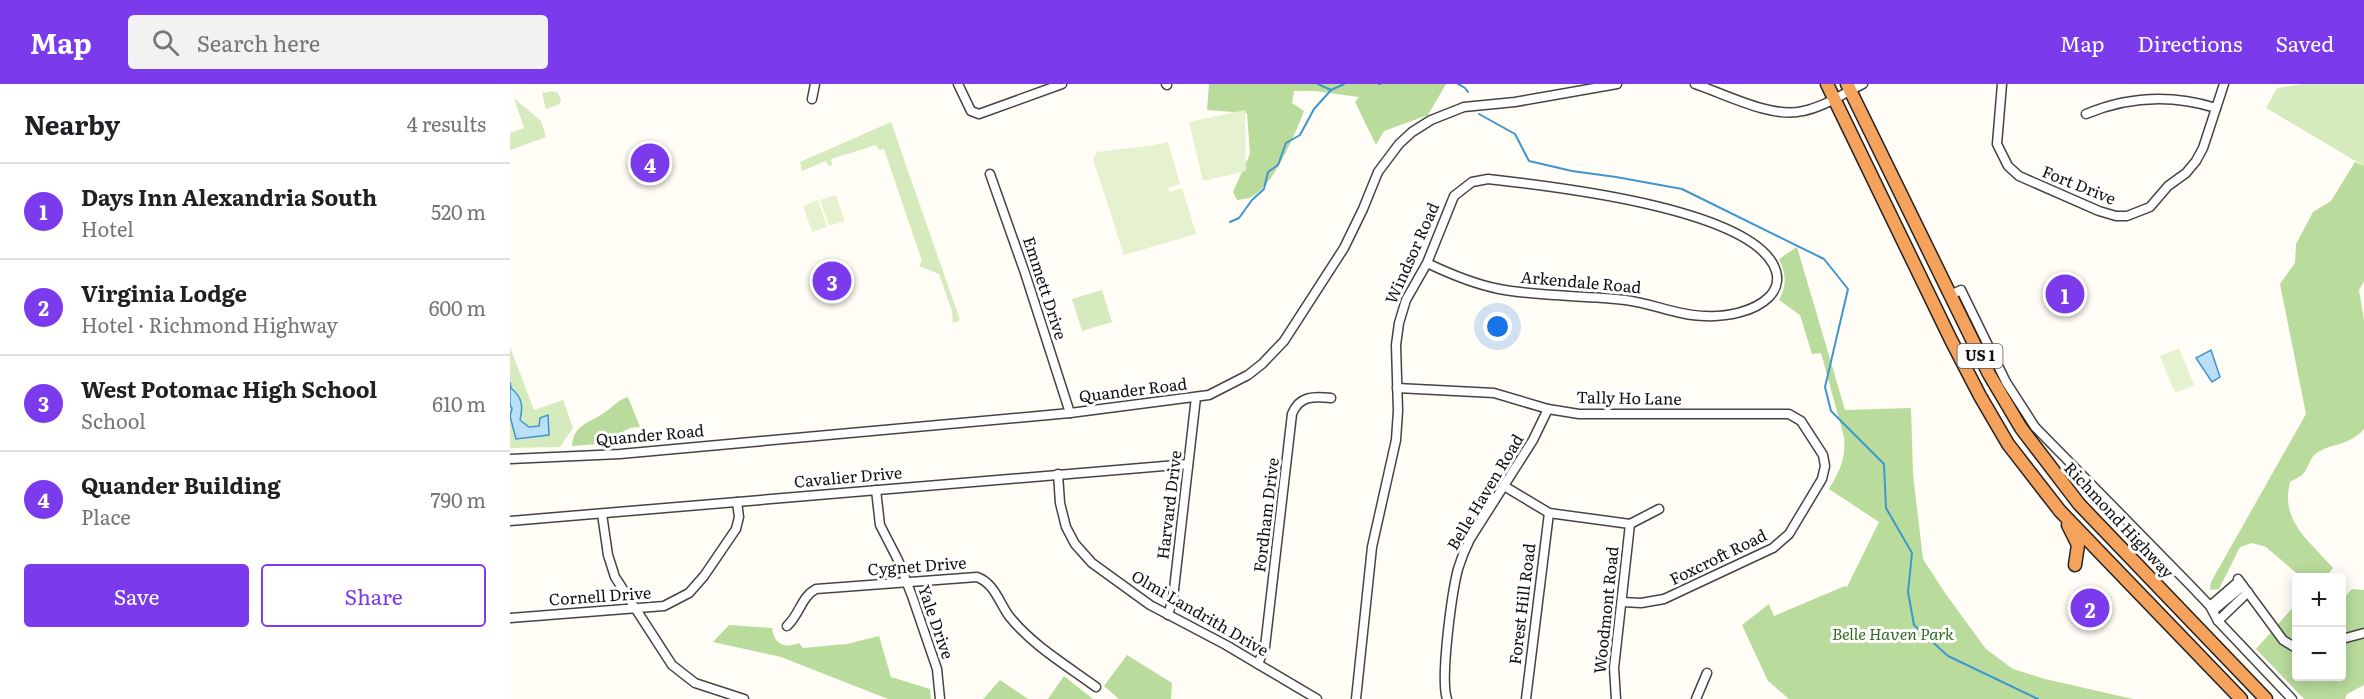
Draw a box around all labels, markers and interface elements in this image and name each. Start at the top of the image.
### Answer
search box [128,15,548,69]
text: Map [30,21,92,63]
icon: search [149,26,182,59]
text: Search here [197,26,320,59]
text: Map [2060,27,2105,58]
text: Directions [2138,27,2243,58]
text: Saved [2276,27,2334,58]
text: Nearby [24,104,120,143]
text: 4 results [407,108,486,138]
pin: 4 [630,140,670,185]
street label: Fort Drive [2039,158,2120,210]
text: Days Inn Alexandria South [81,180,377,213]
text: 1 [39,196,48,226]
text: 520 m [431,196,486,226]
street label: Windsor Road [1378,198,1444,307]
text: Hotel [81,213,134,243]
street label: Emmett Drive [1018,233,1074,342]
pin: 3 [812,258,852,304]
street label: Arkendale Road [1520,264,1643,298]
pin: 1 [2046,272,2084,316]
text: Virginia Lodge [81,276,247,309]
text: 2 [38,292,49,322]
text: 600 m [429,292,486,322]
text: Hotel · Richmond Highway [81,309,338,339]
your location [1483,312,1512,341]
road number: US 1 [1958,344,2002,368]
street label: Quander Road [1078,370,1188,408]
text: West Potomac High School [81,372,377,405]
street label: Tally Ho Lane [1576,384,1682,410]
text: 3 [38,388,49,418]
text: 610 m [432,388,486,418]
text: School [81,405,146,435]
street label: Quander Road [595,417,705,451]
street label: Belle Haven Road [1440,429,1529,554]
street label: Harvard Drive [1149,449,1187,561]
street label: Fordham Drive [1246,456,1284,574]
street label: Richmond Highway [2059,456,2181,583]
street label: Cavalier Drive [793,459,903,493]
text: Quander Building [81,468,281,501]
text: 4 [37,484,50,514]
text: 790 m [430,484,486,514]
text: Place [81,501,131,531]
street label: Foxcroft Road [1665,522,1770,590]
street label: Forest Hill Road [1502,542,1540,666]
street label: Woodmont Road [1586,545,1624,675]
street label: Cygnet Drive [867,550,967,580]
street label: Olmi Landrith Drive [1127,563,1274,661]
button: Save [24,564,249,627]
button: Share [261,564,486,627]
map controls [2292,573,2346,681]
button: + [2292,573,2346,627]
street label: Cornell Drive [548,579,652,611]
street label: Yale Drive [913,581,961,662]
pin: 2 [2070,586,2110,630]
park label: Belle Haven Park [1832,621,1954,645]
button: − [2292,627,2346,681]

